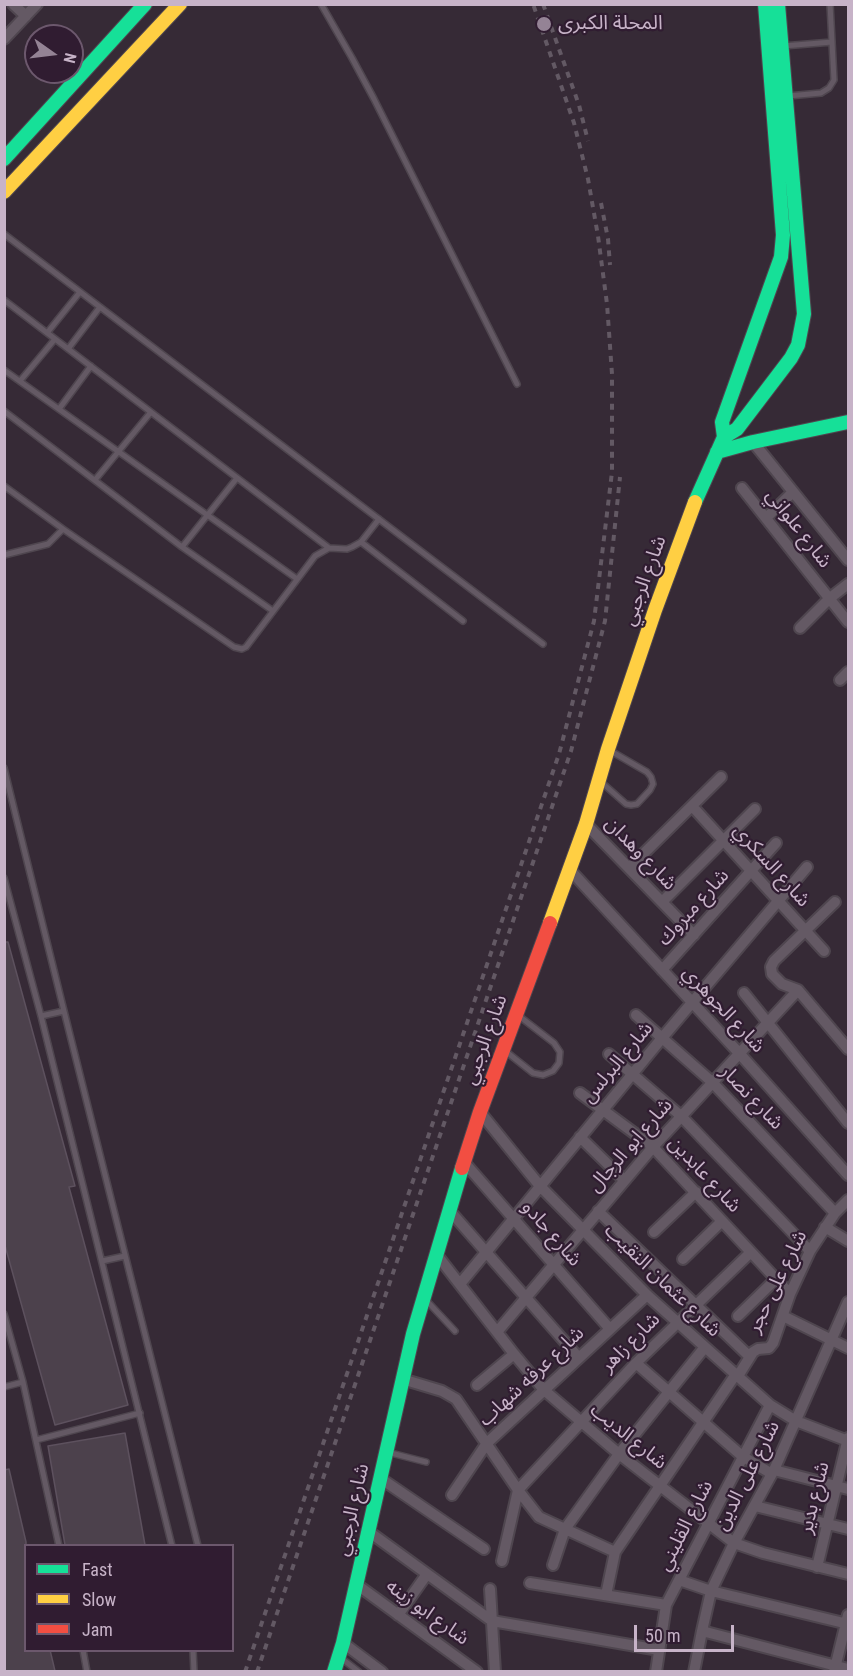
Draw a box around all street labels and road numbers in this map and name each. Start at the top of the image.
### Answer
street label: شارع علواني [760,485,836,573]
street label: شارع الرجبي [618,533,672,629]
street label: شارع وهدان [599,812,681,896]
street label: شارع السكري [727,819,815,913]
street label: شارع مبروك [653,865,735,951]
street label: شارع الجوهري [677,961,769,1059]
street label: شارع الرجبي [459,992,513,1088]
street label: شارع البرلس [577,1018,659,1108]
street label: شارع نصار [714,1060,788,1136]
street label: شارع ابو الرجال [584,1094,678,1198]
street label: شارع عابدين [662,1132,746,1218]
street label: شارع جادو [516,1196,586,1272]
street label: شارع عثمان النقيب [599,1219,725,1343]
street label: شارع على حجر [743,1227,813,1337]
street label: شارع زاهر [596,1308,666,1378]
street label: شارع عرفه شهاب [474,1322,590,1432]
street label: شارع الديب [585,1399,671,1475]
street label: شارع على الدين [710,1417,786,1535]
street label: شارع بدير [794,1459,836,1537]
street label: شارع الرجبي [331,1462,375,1558]
street label: شارع القليني [653,1477,719,1575]
street label: شارع ابو زينه [381,1575,473,1651]

